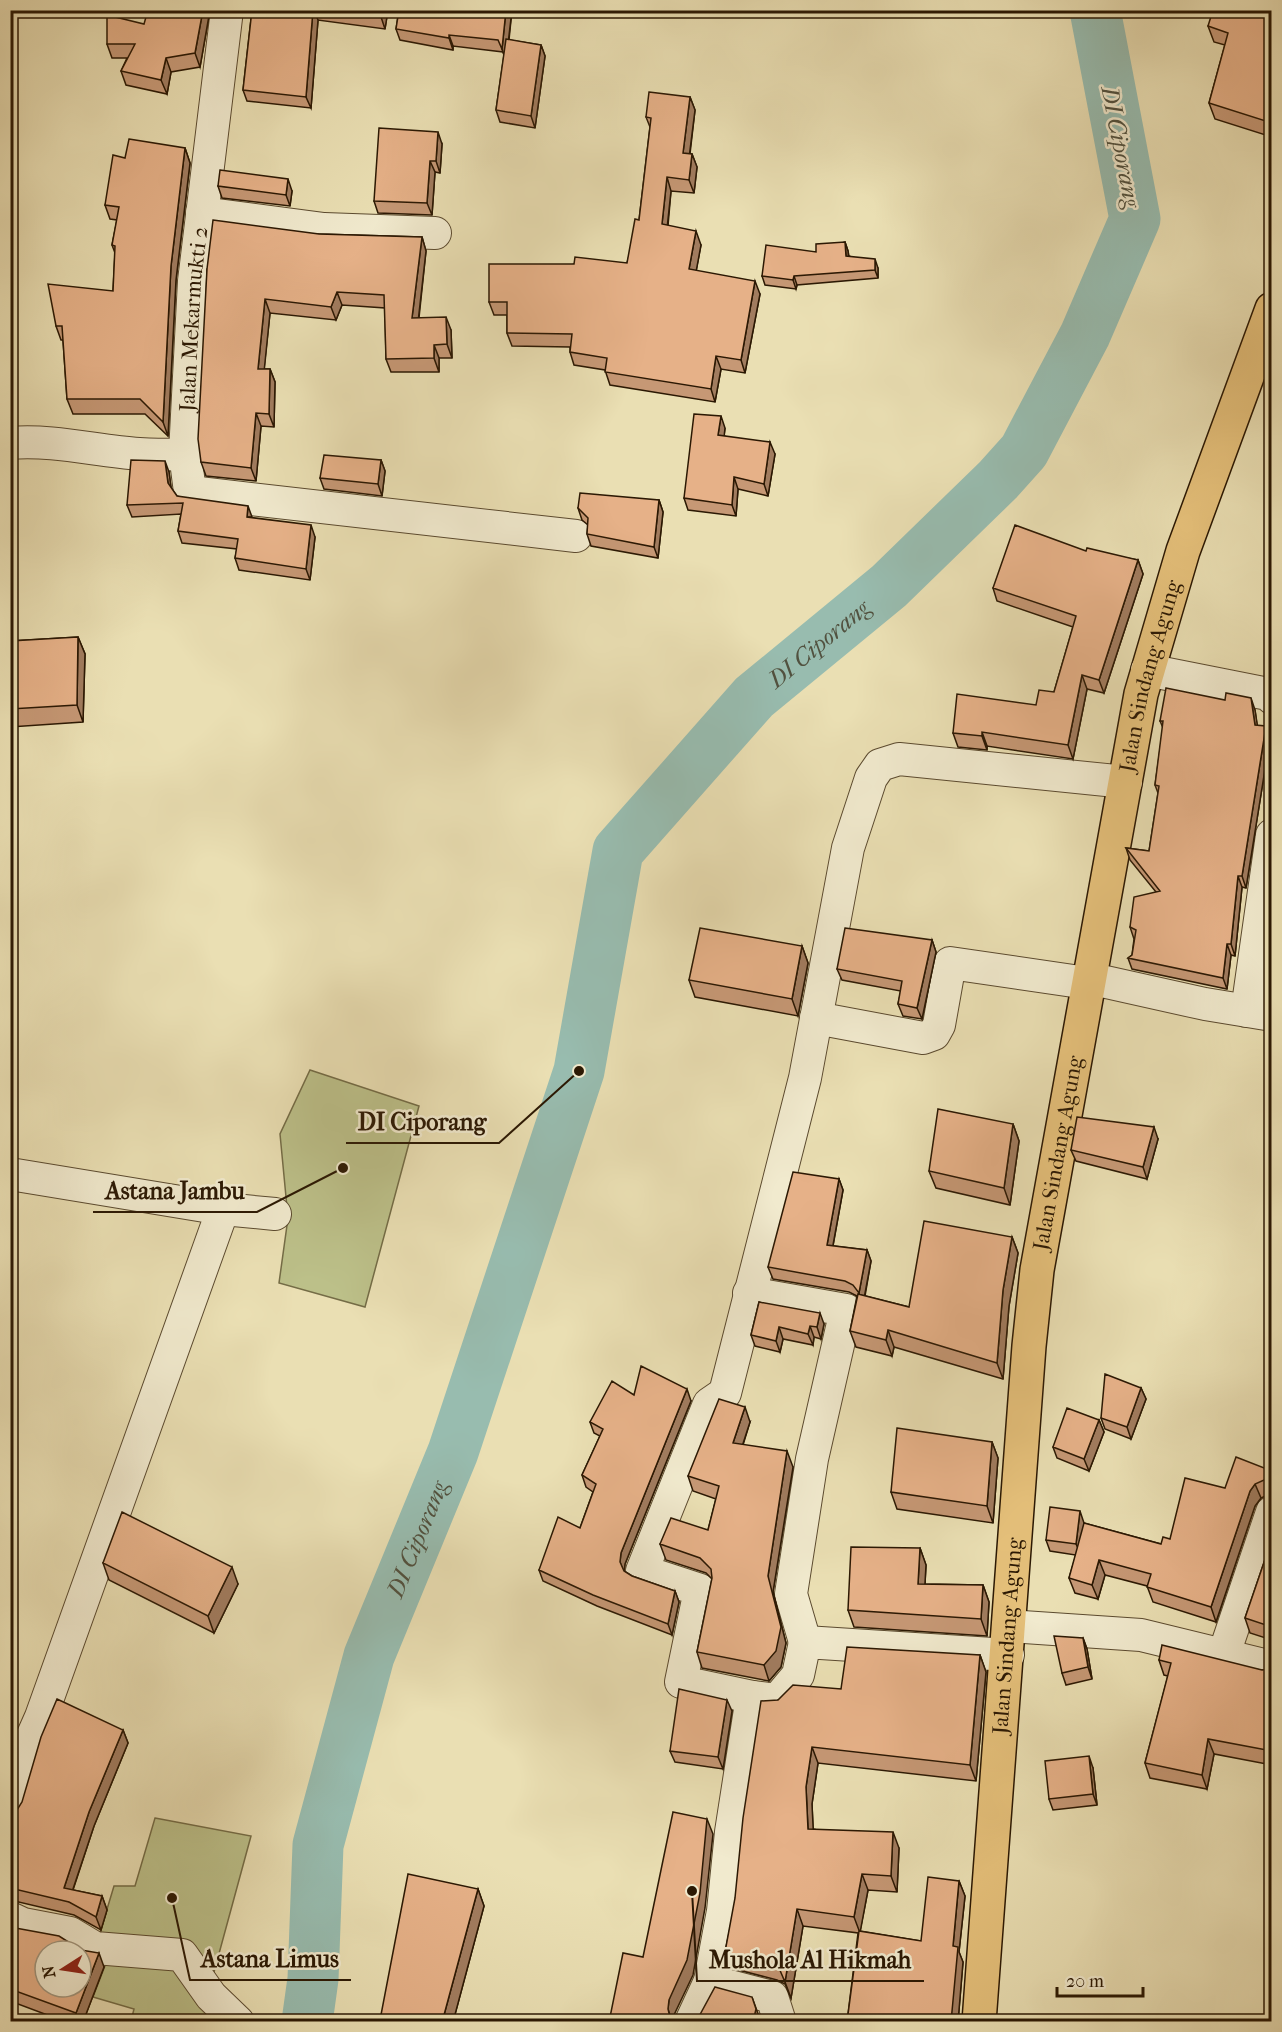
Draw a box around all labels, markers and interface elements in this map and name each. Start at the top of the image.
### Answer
water label: DI Ciporang [1095,82,1147,211]
street label: Jalan Mekarmukti 2 [174,225,214,414]
street label: Jalan Sindang Agung [1114,577,1187,776]
water label: DI Ciporang [761,593,876,695]
street label: Jalan Sindang Agung [1027,1054,1088,1254]
callout: DI Ciporang [346,1101,499,1143]
text: DI Ciporang [358,1108,488,1136]
callout: Astana Jambu [93,1170,257,1212]
text: Astana Jambu [103,1177,245,1205]
water label: DI Ciporang [380,1476,454,1603]
street label: Jalan Sindang Agung [987,1537,1028,1737]
callout: Astana Limus [190,1938,351,1980]
north arrow [33,1939,93,1999]
callout: Mushola Al Hikmah [697,1939,924,1981]
text: Astana Limus [199,1945,339,1973]
text: Mushola Al Hikmah [709,1946,912,1974]
scale bar [1057,1960,1142,1998]
text: N [38,1963,59,1980]
text: 20 m [1066,1971,1104,1992]

